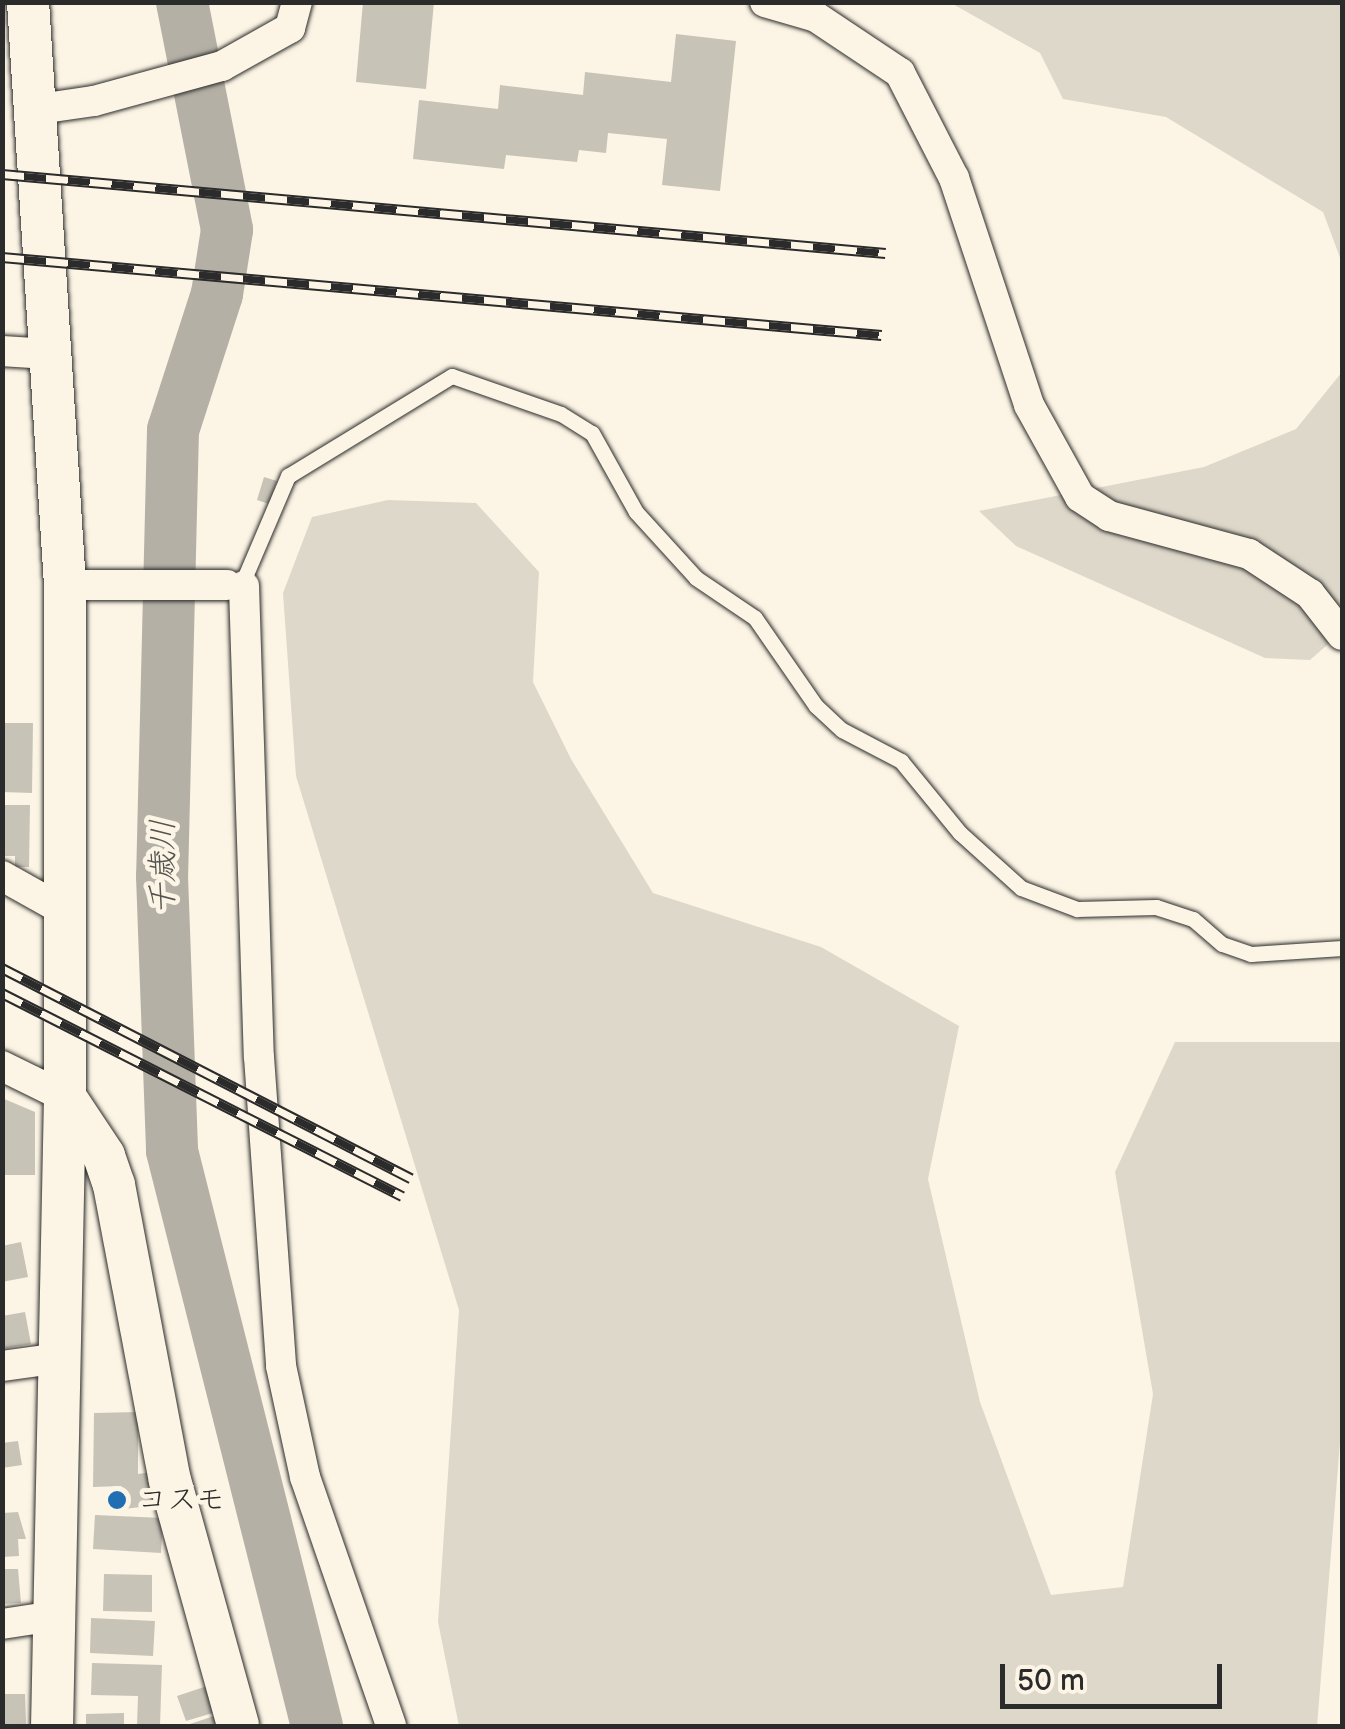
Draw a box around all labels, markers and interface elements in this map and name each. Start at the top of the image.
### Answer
water label: 千歳川 [145,819,183,915]
place label: コスモ [137,1482,227,1518]
marker: コスモ [106,1489,128,1511]
scale bar [1005,1644,1228,1706]
text: 50 m [1017,1663,1085,1699]

